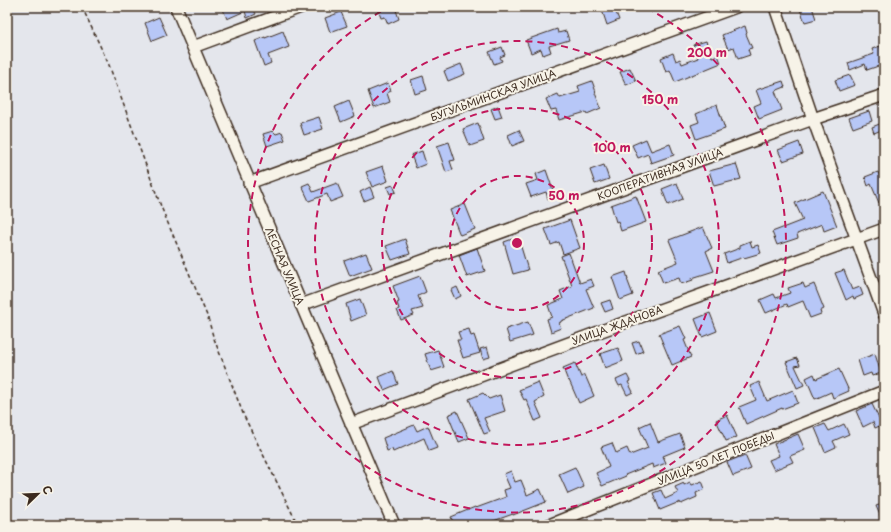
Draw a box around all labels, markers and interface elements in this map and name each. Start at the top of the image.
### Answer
text: 200 m [687,43,727,61]
street label: БУГУЛЬМИНСКАЯ УЛИЦА [428,65,558,124]
text: 150 m [642,90,678,108]
text: 100 m [593,138,631,156]
street label: КООПЕРАТИВНАЯ УЛИЦА [595,144,725,203]
text: 50 m [548,186,580,204]
street label: ЛЕСНАЯ УЛИЦА [262,225,309,307]
centre of rings [510,236,524,250]
street label: УЛИЦА ЖДАНОВА [569,301,664,348]
street label: УЛИЦА 50 ЛЕТ ПОБЕДЫ [655,427,777,488]
north arrow [18,474,58,514]
text: С [38,483,57,497]

